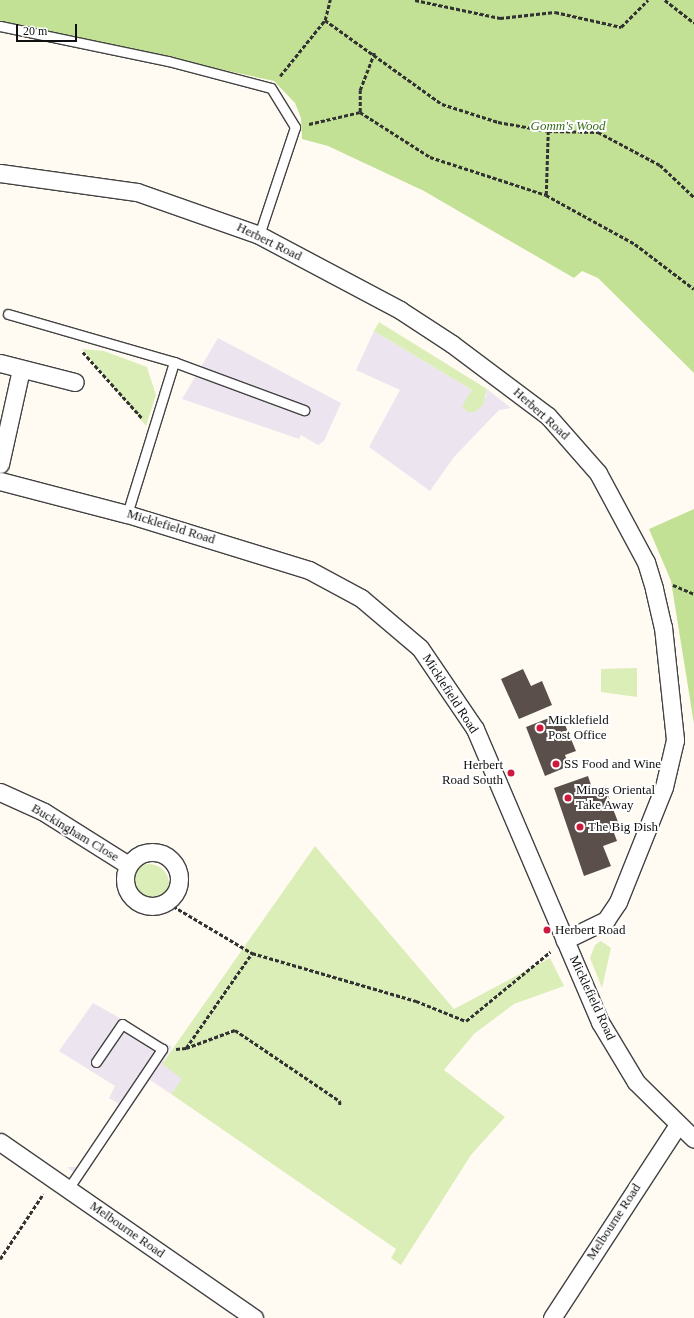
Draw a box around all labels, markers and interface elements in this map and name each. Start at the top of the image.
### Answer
scale bar [18,16,79,42]
text: 20 m [23,24,47,38]
park label: Gomm's Wood [531,118,605,134]
street label: Herbert Road [234,220,304,264]
street label: Herbert Road [510,385,572,443]
street label: Micklefield Road [125,506,217,548]
street label: Micklefield Road [419,651,481,737]
place label: Micklefield Post Office [548,713,609,744]
marker: Micklefield Post Office [535,723,545,733]
place label: SS Food and Wine [564,756,661,772]
place label: Herbert Road South [442,758,503,789]
marker: SS Food and Wine [551,759,561,769]
marker: Herbert Road South [506,768,516,778]
place label: Mings Oriental Take Away [576,783,655,814]
marker: Mings Oriental Take Away [563,793,573,803]
street label: Buckingham Close [28,801,122,865]
place label: The Big Dish [588,819,658,835]
marker: The Big Dish [575,822,585,832]
place label: Herbert Road [555,922,625,938]
marker: Herbert Road [542,925,552,935]
street label: Micklefield Road [566,953,618,1043]
street label: Melbourne Road [584,1181,644,1263]
street label: Melbourne Road [87,1198,167,1262]

